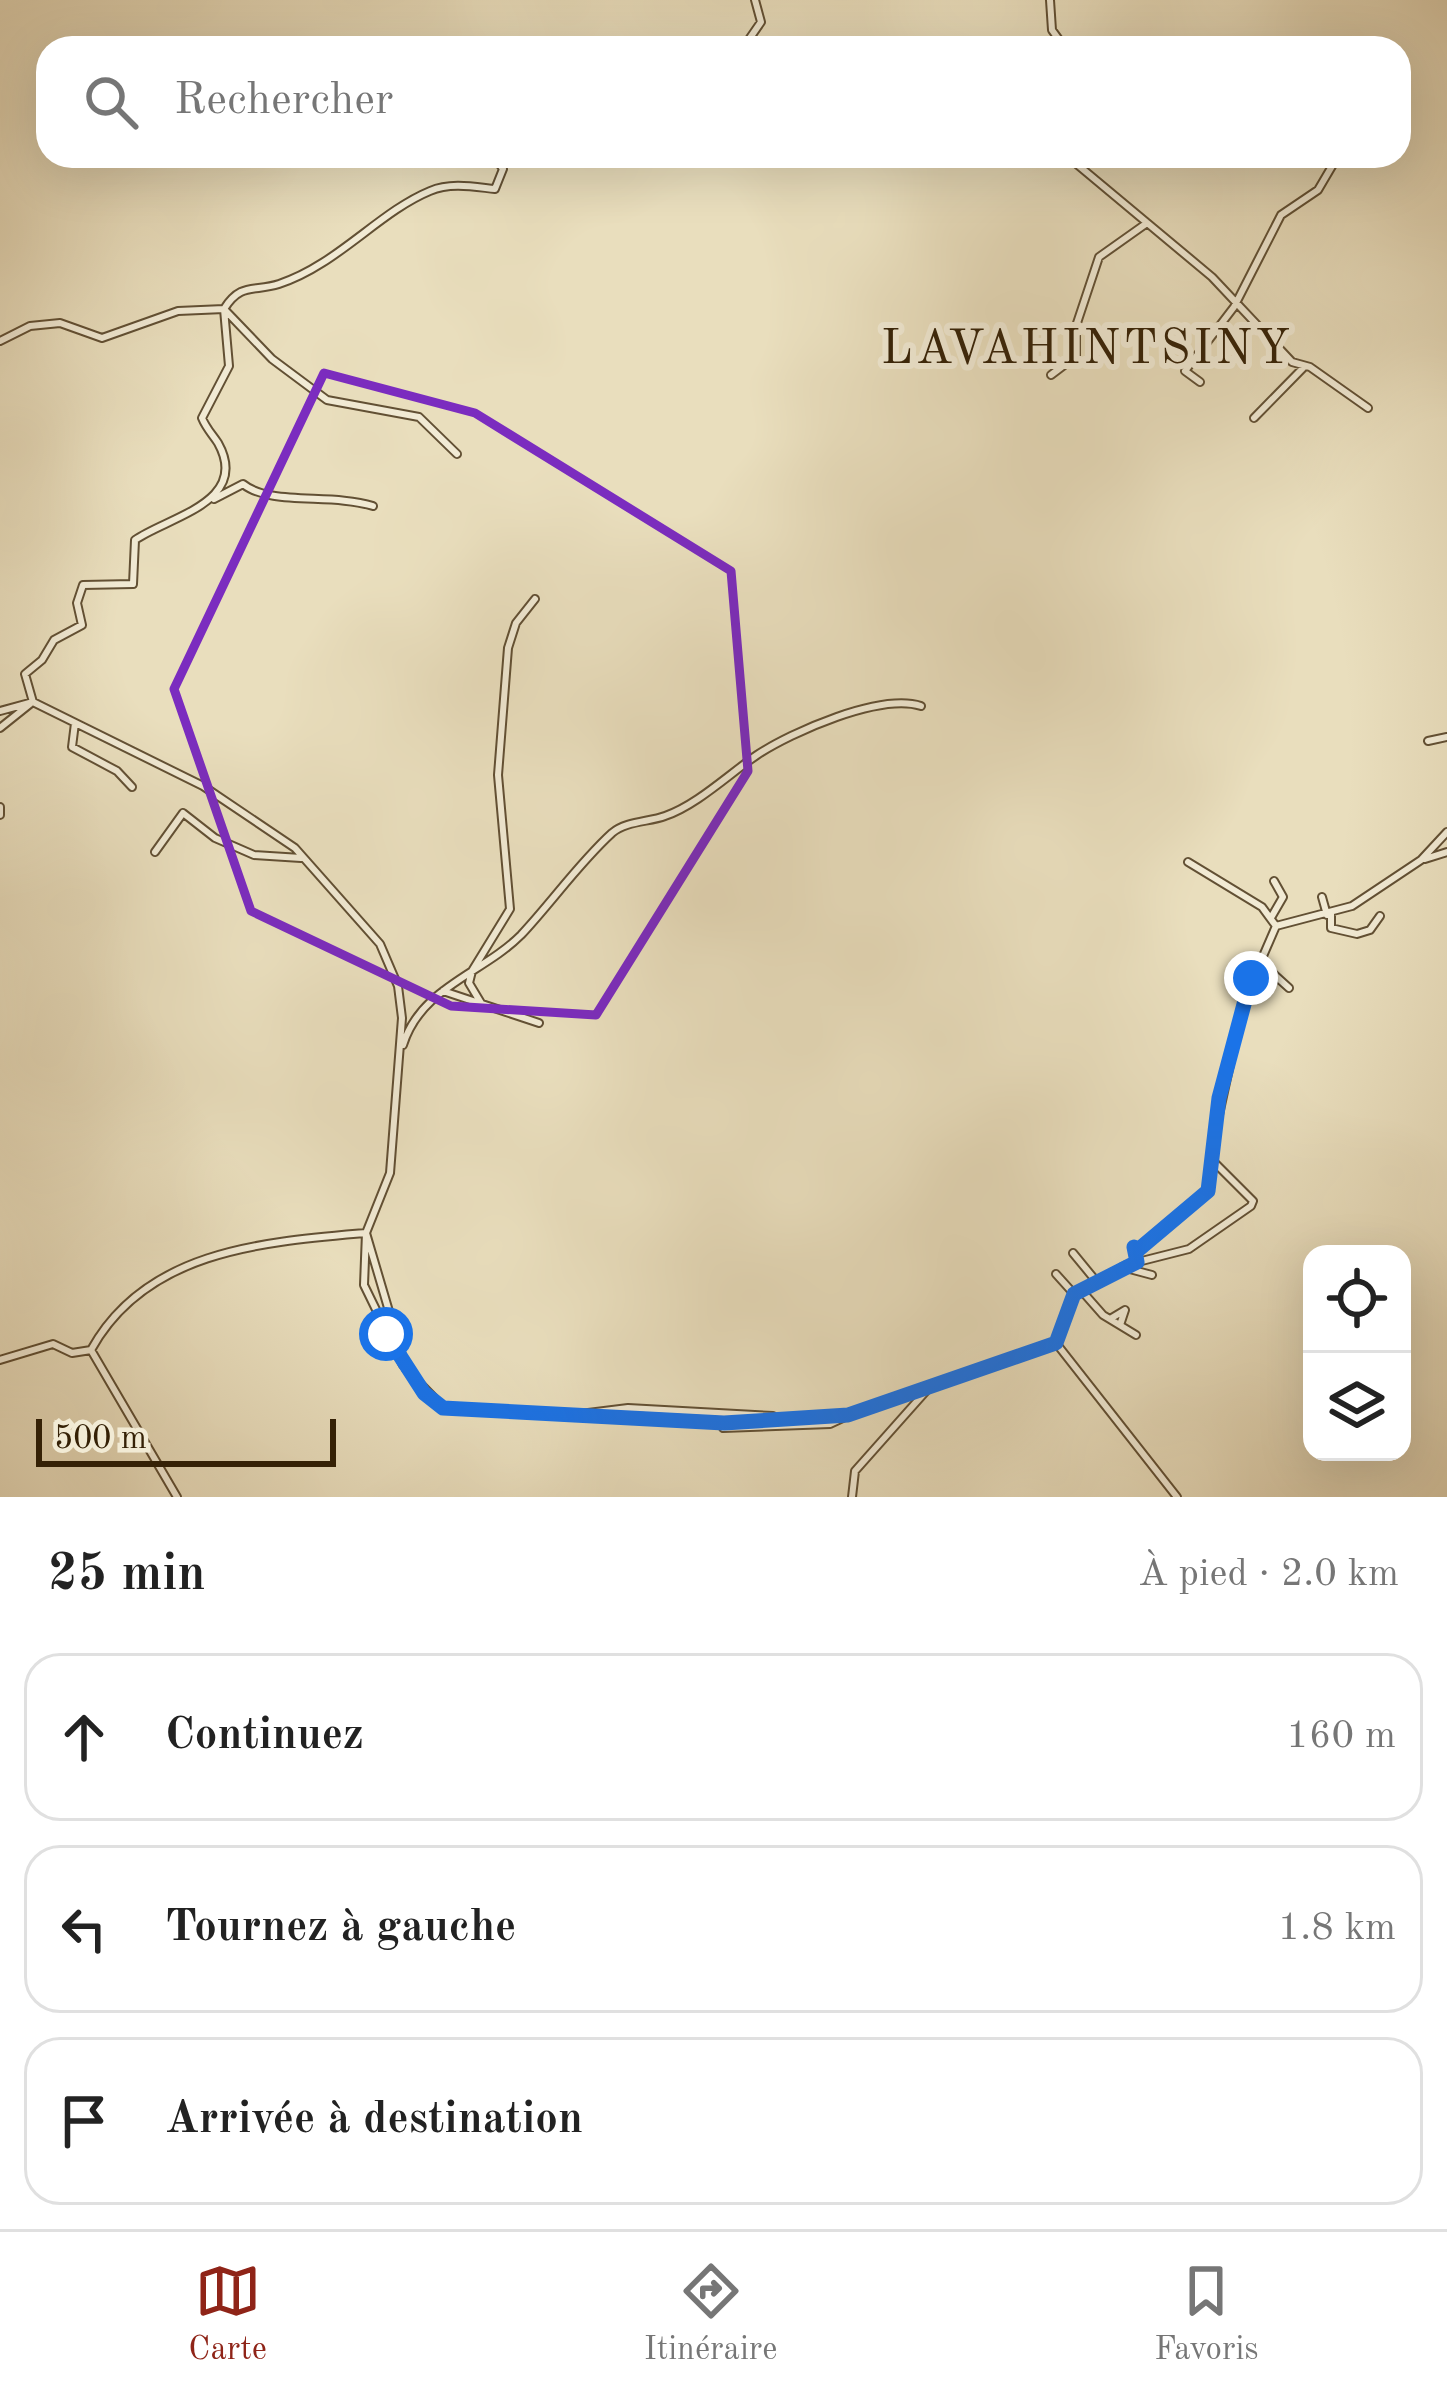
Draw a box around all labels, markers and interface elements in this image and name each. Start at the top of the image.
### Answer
search box [36,36,1411,168]
icon: search [78,69,144,135]
text: Rechercher [174,79,393,124]
district label: LAVAHINTSINY [881,326,1293,374]
route end [1224,951,1278,1005]
map controls [1303,1245,1411,1461]
button: locate [1303,1245,1411,1353]
route start [359,1307,413,1361]
button: layers [1303,1353,1411,1461]
scale bar [36,1413,336,1466]
text: 500 m [54,1423,147,1456]
text: 25 min [48,1550,206,1601]
text: À pied · 2.0 km [1138,1555,1399,1594]
icon: ahead [51,1704,117,1770]
text: Continuez [165,1714,364,1759]
text: 160 m [1286,1717,1396,1756]
icon: left [51,1896,117,1962]
text: Tournez à gauche [165,1906,516,1951]
text: 1.8 km [1278,1909,1396,1948]
icon: arrive [51,2088,117,2154]
text: Arrivée à destination [165,2098,583,2143]
tab: Carte [188,2258,267,2371]
tab: Itinéraire [644,2258,778,2371]
tab: Favoris [1154,2258,1259,2371]

